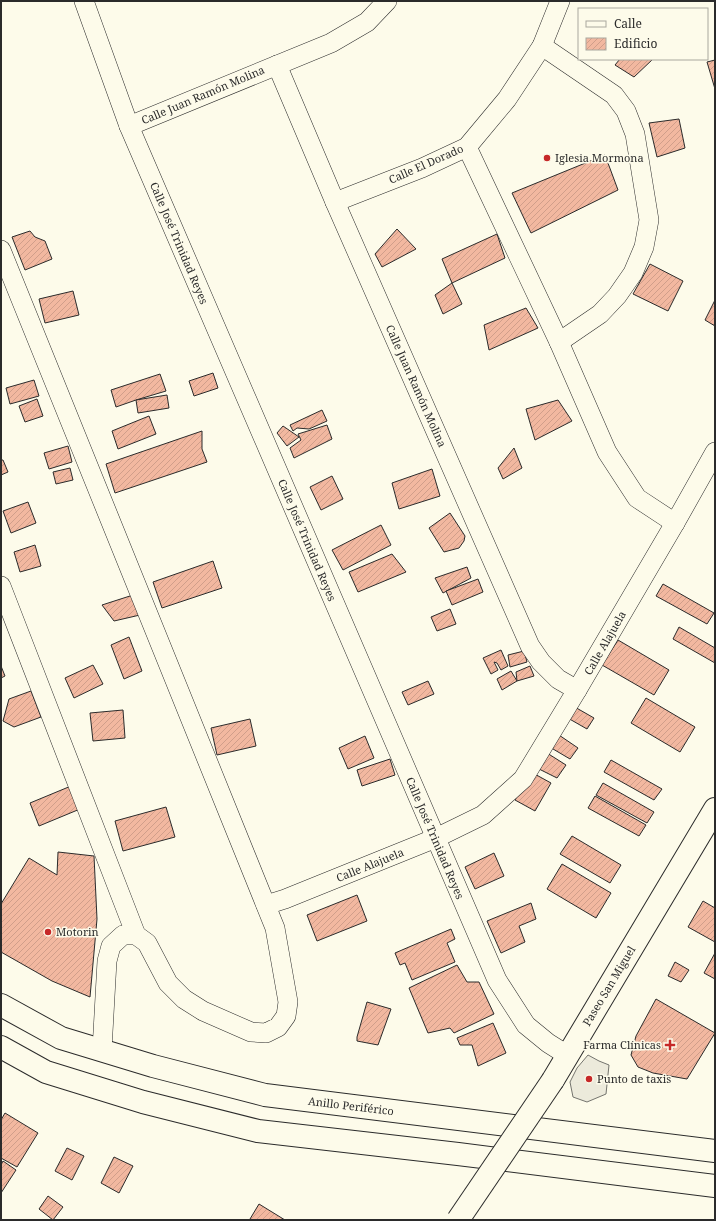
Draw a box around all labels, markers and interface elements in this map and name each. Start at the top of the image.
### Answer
legend [578,8,708,60]
text: Calle [614,15,642,32]
text: Edificio [614,35,657,52]
street label: Calle Juan Ramón Molina [139,62,267,127]
street label: Calle El Dorado [386,140,465,187]
place label: Iglesia Mormona [555,150,644,165]
marker: Iglesia Mormona [542,153,552,163]
street label: Calle José Trinidad Reyes [147,179,212,306]
street label: Calle Juan Ramón Molina [383,322,450,449]
street label: Calle José Trinidad Reyes [275,476,340,603]
street label: Calle Alajuela [580,608,629,678]
street label: Calle José Trinidad Reyes [403,774,468,901]
street label: Calle Alajuela [334,844,406,885]
place label: Motorin [56,924,99,939]
marker: Motorin [43,927,53,937]
street label: Paseo San Miguel [579,942,639,1029]
place label: Farma Clínicas [583,1037,661,1052]
marker: Farma Clínicas [664,1039,676,1051]
place label: Punto de taxis [597,1071,671,1086]
marker: Punto de taxis [584,1074,594,1084]
street label: Anillo Periférico [307,1093,395,1118]

